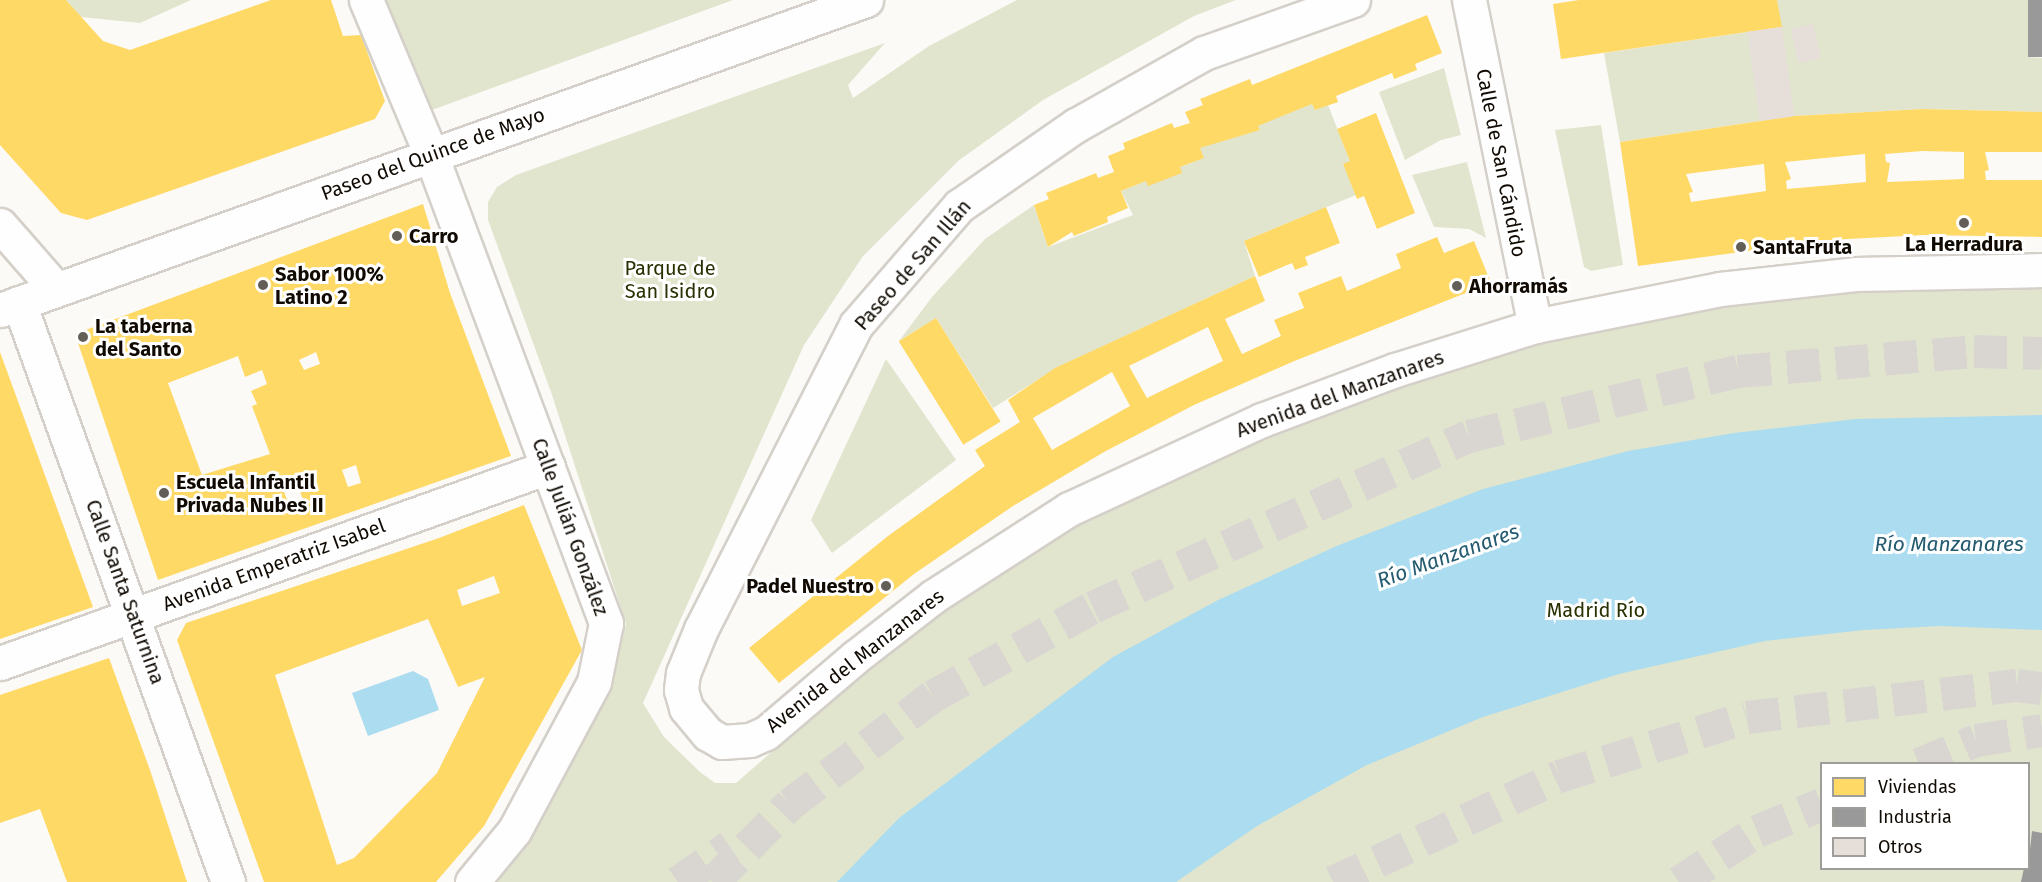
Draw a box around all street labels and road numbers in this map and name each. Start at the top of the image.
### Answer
street label: Calle de San Cándido [1471,67,1531,259]
street label: Paseo del Quince de Mayo [318,102,548,206]
street label: Paseo de San Illán [850,195,976,335]
street label: Avenida del Manzanares [1233,345,1447,443]
street label: Calle Julián González [527,435,613,619]
street label: Calle Santa Saturnina [80,496,170,688]
street label: Avenida Emperatriz Isabel [159,514,389,616]
street label: Avenida del Manzanares [761,584,949,738]

